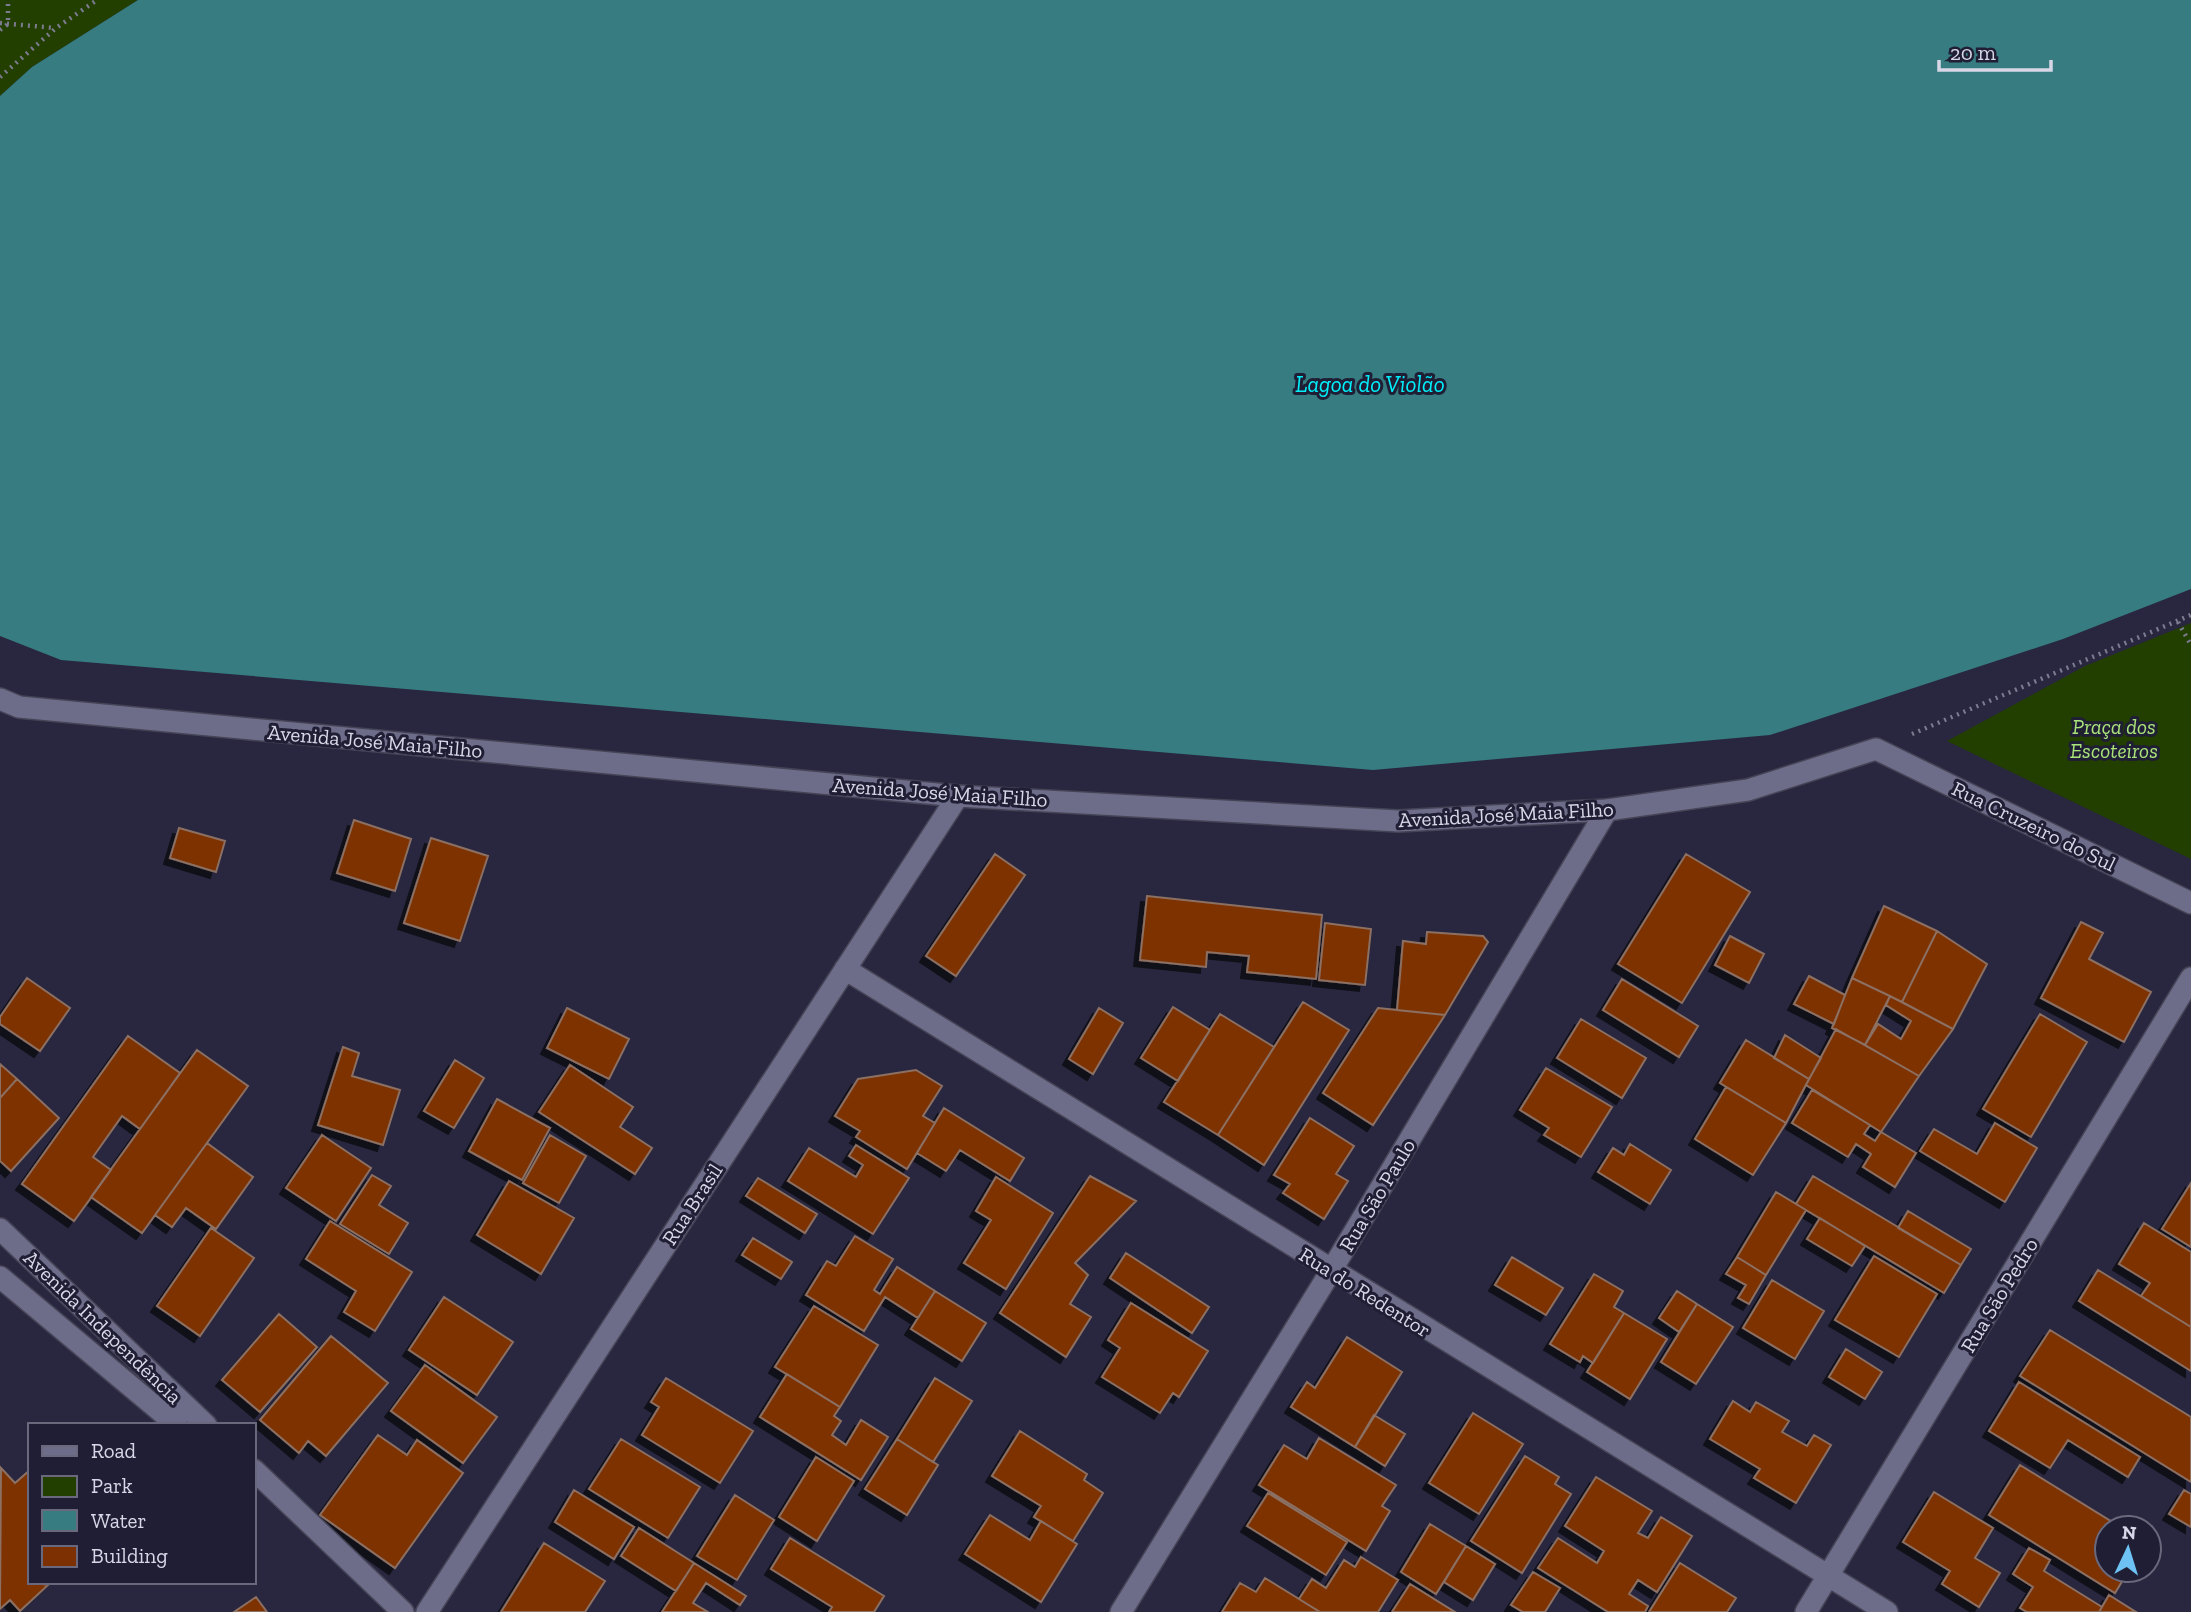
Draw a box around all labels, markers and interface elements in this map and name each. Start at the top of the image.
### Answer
scale bar [1939,28,2051,72]
text: 20 m [1950,40,1996,65]
water label: Lagoa do Violão [1295,370,1445,398]
park label: Praça dos Escoteiros [2070,714,2158,763]
street label: Avenida José Maia Filho [267,719,483,763]
street label: Avenida José Maia Filho [832,772,1048,812]
street label: Rua Cruzeiro do Sul [1948,775,2120,877]
street label: Avenida José Maia Filho [1398,796,1614,832]
street label: Rua São Paulo [1334,1134,1420,1256]
street label: Rua Brasil [656,1158,728,1249]
street label: Rua São Pedro [1955,1233,2043,1357]
street label: Rua do Redentor [1295,1242,1435,1342]
street label: Avenida Independência [19,1245,187,1409]
legend [28,1423,256,1584]
text: Road [91,1438,137,1463]
text: Park [91,1473,133,1498]
text: Water [91,1508,146,1533]
north arrow [2093,1514,2163,1584]
text: N [2121,1521,2137,1545]
text: Building [91,1543,168,1568]

